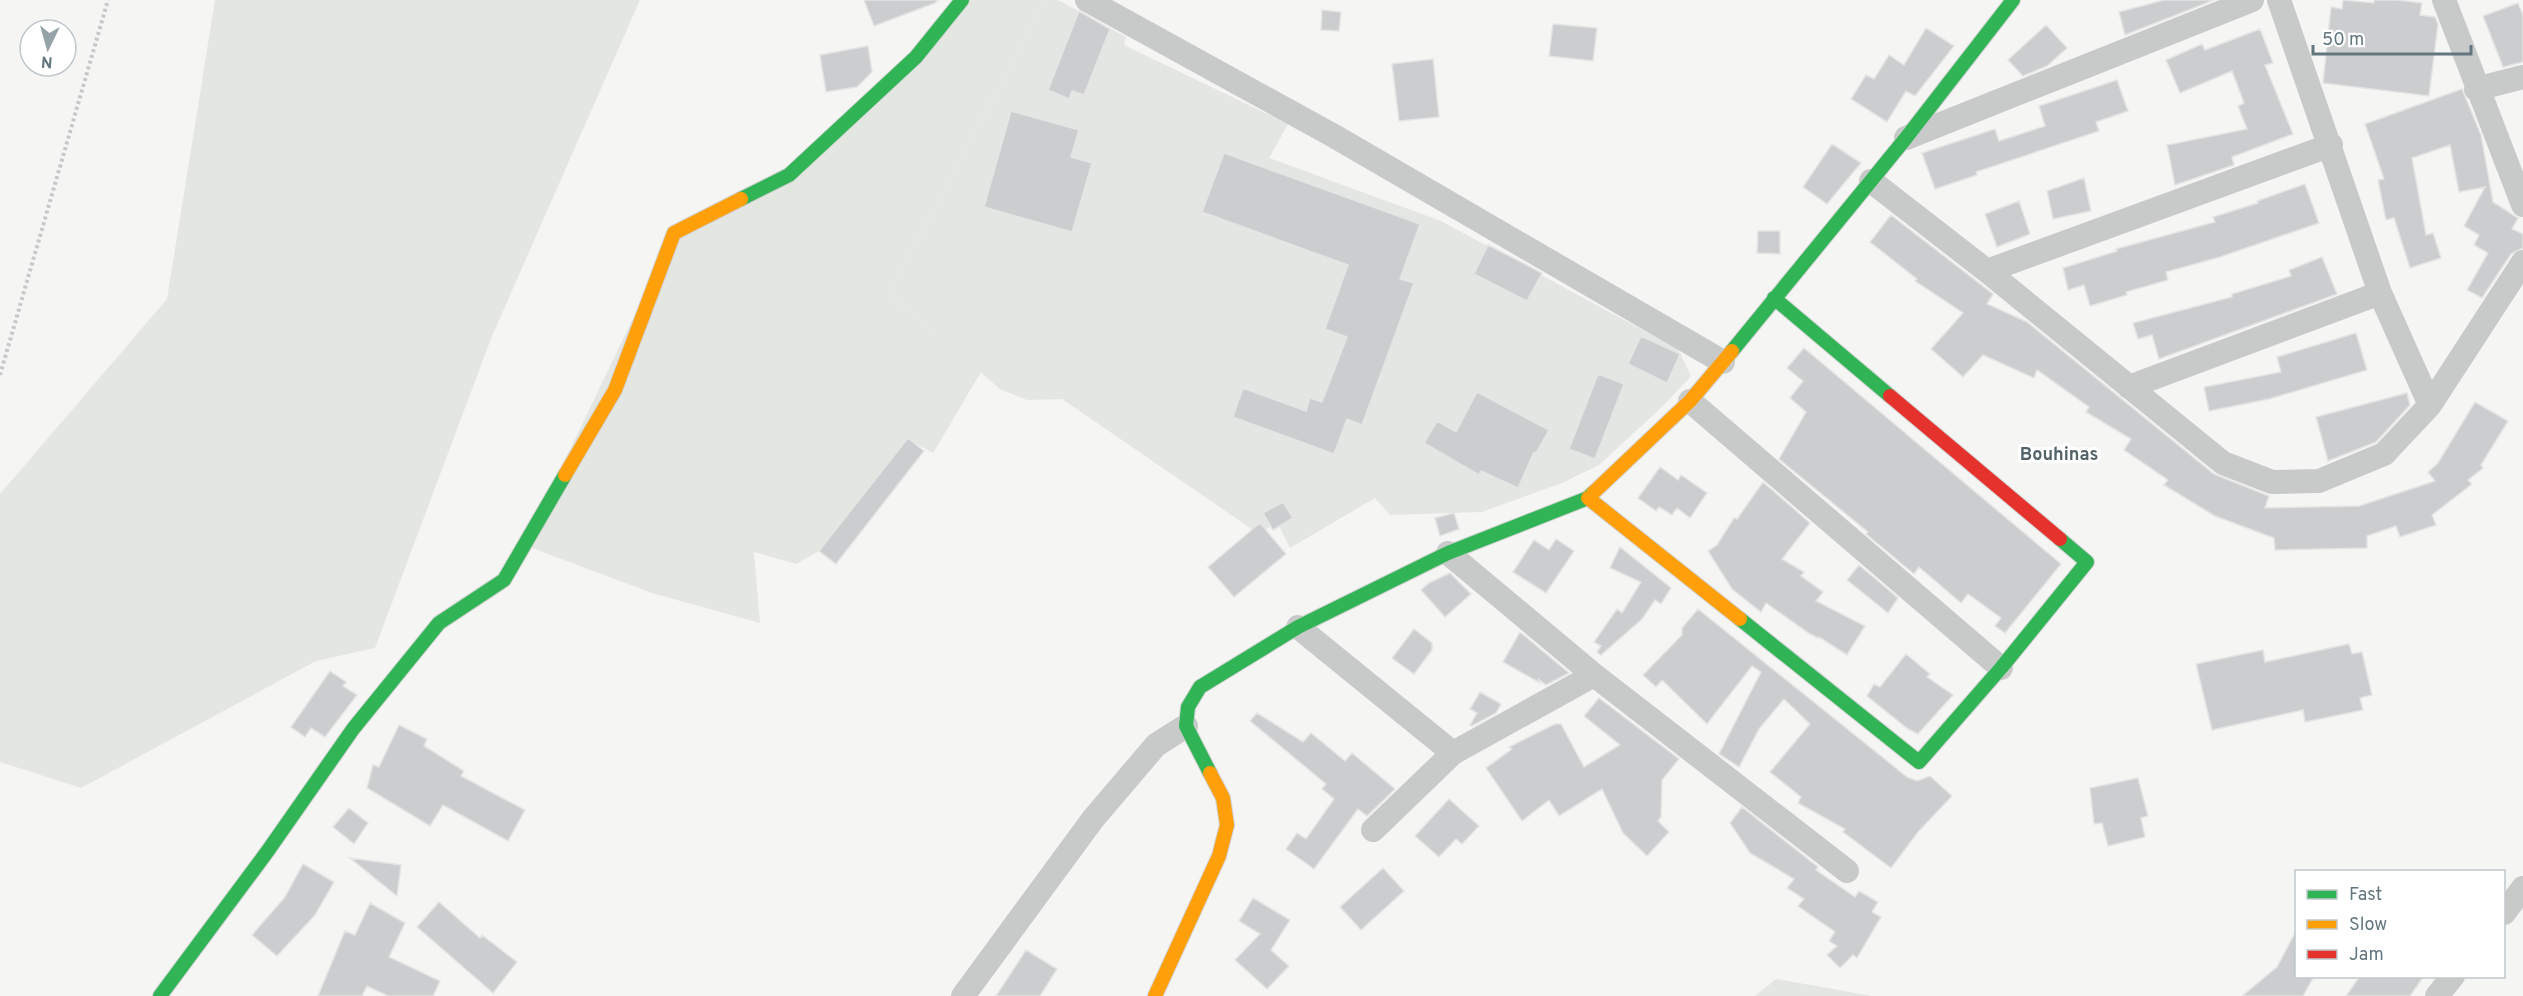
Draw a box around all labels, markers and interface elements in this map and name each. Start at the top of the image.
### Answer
north arrow [18,18,78,78]
scale bar [2313,18,2470,56]
text: 50 m [2322,29,2364,52]
text: N [40,50,53,71]
district label: Bouhinas [2020,444,2098,467]
legend [2295,870,2505,978]
text: Fast [2349,884,2382,907]
text: Slow [2349,914,2387,937]
text: Jam [2349,944,2384,967]

